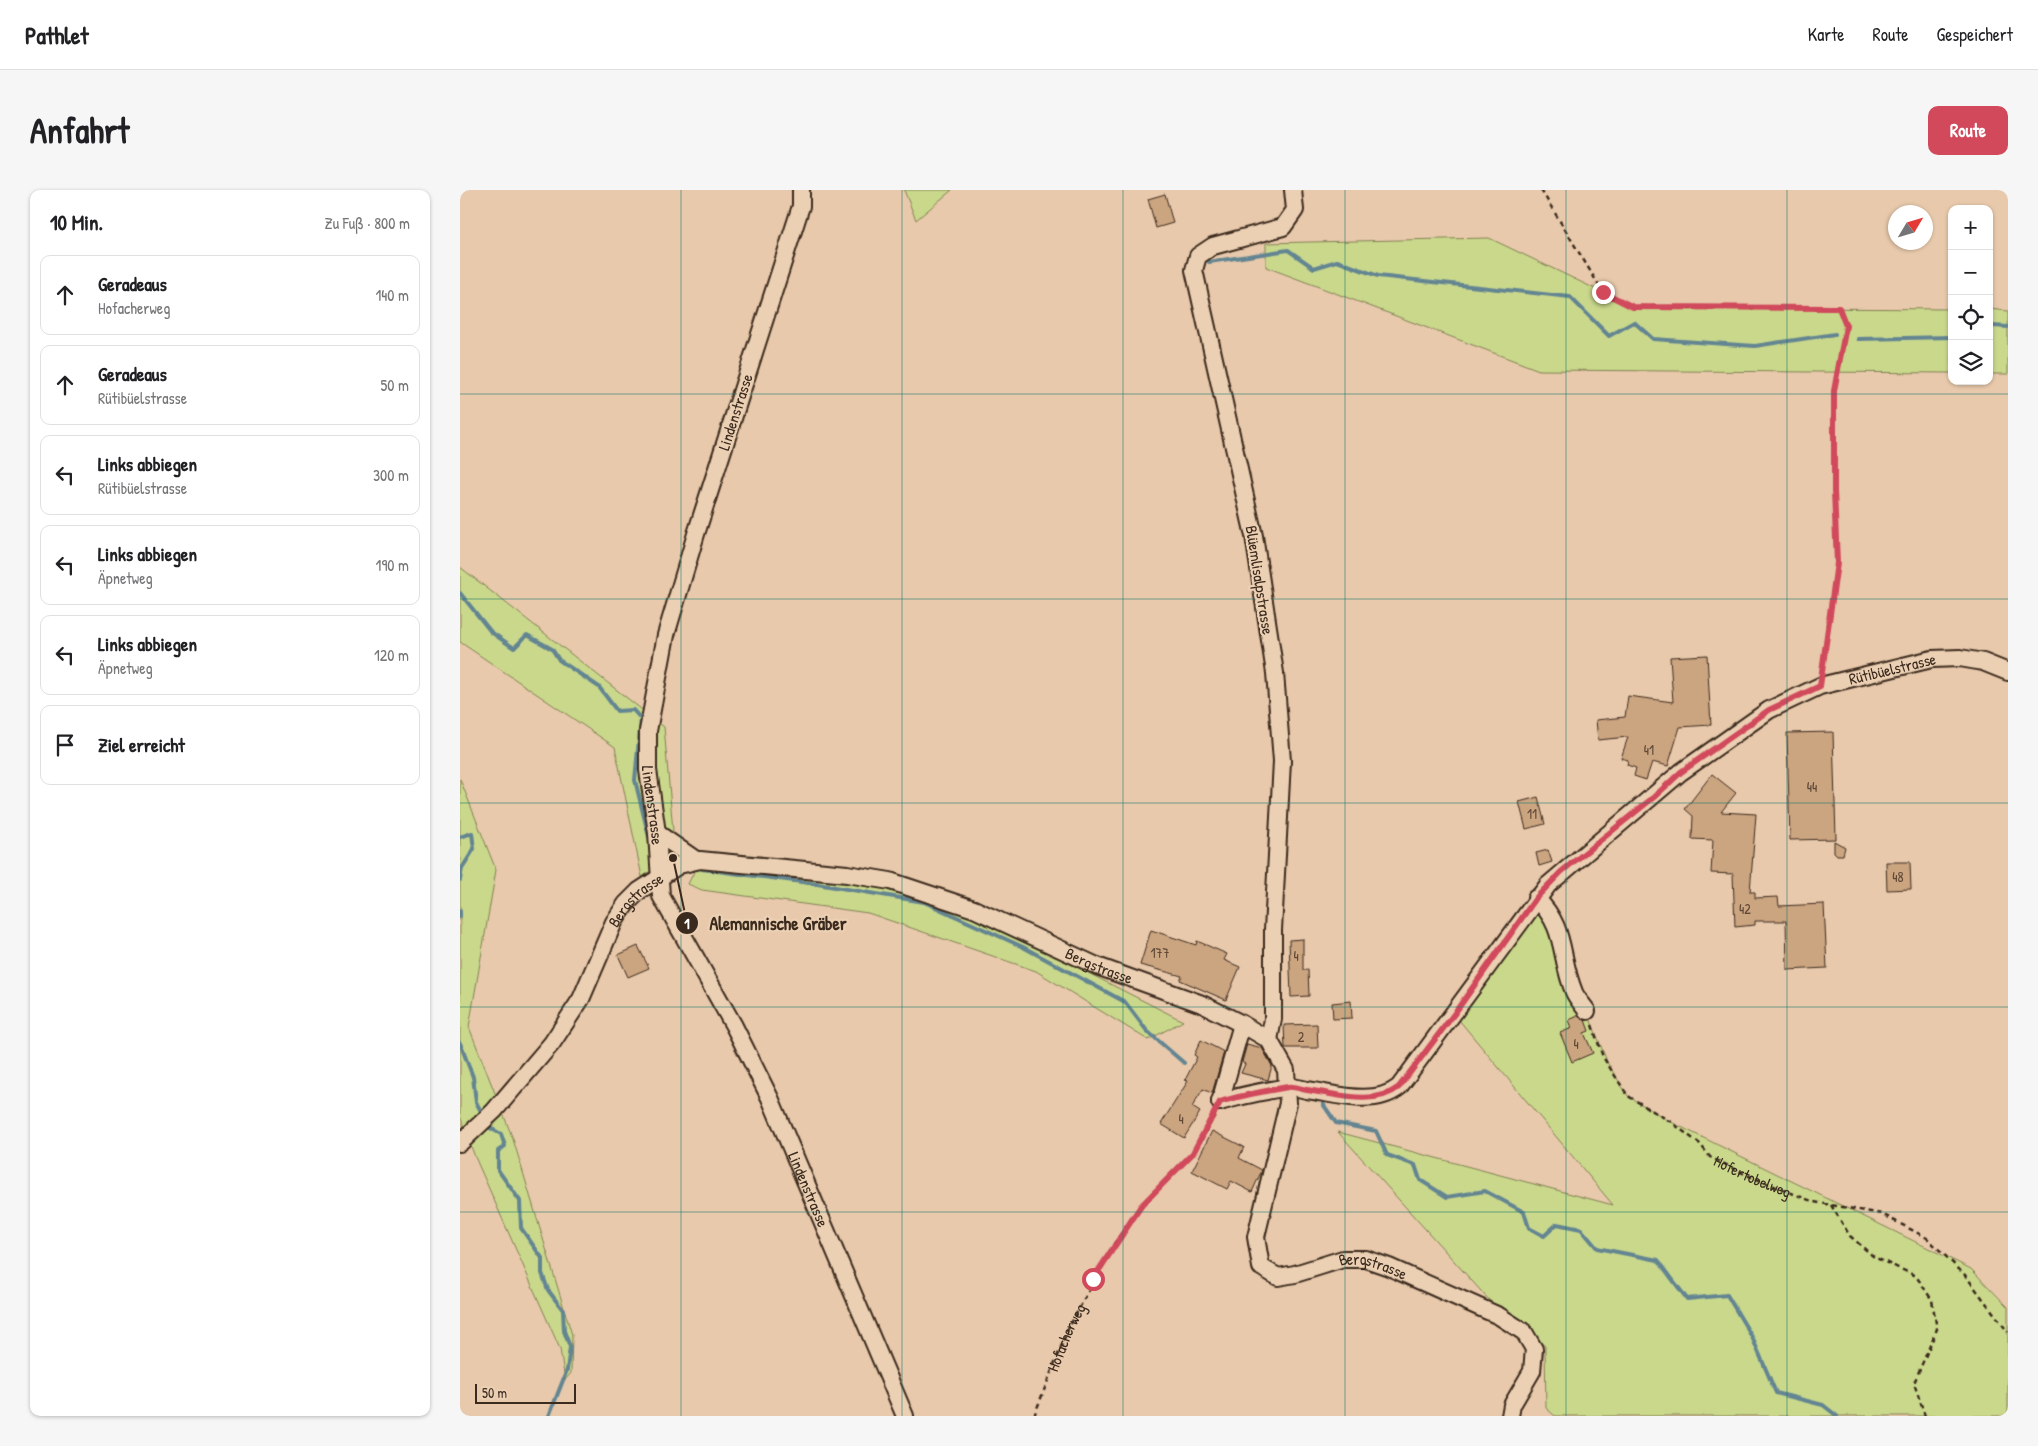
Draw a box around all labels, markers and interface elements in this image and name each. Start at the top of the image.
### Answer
text: Pathlet [25,19,88,51]
text: Karte [1808,22,1845,47]
text: Route [1873,22,1909,47]
text: Gespeichert [1937,22,2013,47]
button: Route [1928,106,2008,155]
text: Anfahrt [30,107,129,154]
north arrow [1888,205,1933,250]
map controls [1948,205,1993,385]
button: + [1948,205,1993,250]
text: 10 Min. [50,208,103,237]
text: Zu Fuß · 800 m [325,212,410,234]
button: − [1948,250,1993,295]
text: Geradeaus [98,271,167,297]
icon: ahead [51,281,79,309]
route end [1592,281,1615,304]
text: 140 m [375,284,409,306]
button: locate [1948,295,1993,340]
text: Hofacherweg [98,297,170,319]
button: layers [1948,340,1993,385]
text: Geradeaus [98,361,167,387]
street label: Lindenstrasse [712,370,758,453]
icon: ahead [51,371,79,399]
text: 50 m [381,374,409,396]
text: Rütibüelstrasse [98,387,187,409]
text: Links abbiegen [98,451,197,477]
icon: left [51,461,79,489]
text: 300 m [373,464,409,486]
text: Rütibüelstrasse [98,477,187,499]
street label: Blüemlisalpstrasse [1241,524,1280,637]
text: Links abbiegen [98,541,197,567]
icon: left [51,551,79,579]
text: 190 m [376,554,409,576]
text: Äpnetweg [98,567,153,589]
text: Links abbiegen [98,631,197,657]
icon: left [51,641,79,669]
text: 120 m [374,644,409,666]
street label: Rütibüelstrasse [1846,648,1937,690]
text: Äpnetweg [98,657,153,679]
icon: arrive [51,731,79,759]
text: Ziel erreicht [98,732,185,758]
house number: 41 [1644,740,1654,759]
street label: Lindenstrasse [637,766,669,846]
house number: 44 [1807,777,1817,796]
house number: 11 [1527,804,1537,823]
street label: Bergstrasse [603,867,668,931]
house number: 48 [1892,867,1904,886]
house number: 42 [1739,899,1751,918]
callout: Alemannische Gräber [675,907,857,940]
text: Alemannische Gräber [709,911,847,936]
text: 1 [684,913,690,934]
street label: Bergstrasse [1062,942,1136,989]
house number: 177 [1151,943,1170,962]
house number: 4 [1293,946,1299,965]
house number: 2 [1298,1027,1305,1046]
house number: 4 [1573,1034,1579,1053]
house number: 4 [1178,1109,1184,1128]
street label: Lindenstrasse [783,1148,835,1231]
street label: Hofertobelweg [1710,1150,1794,1203]
street label: Bergstrasse [1336,1247,1411,1285]
route start [1082,1268,1105,1291]
street label: Hofacherweg [1042,1299,1091,1375]
scale bar [475,1381,576,1404]
text: 50 m [482,1383,507,1402]

